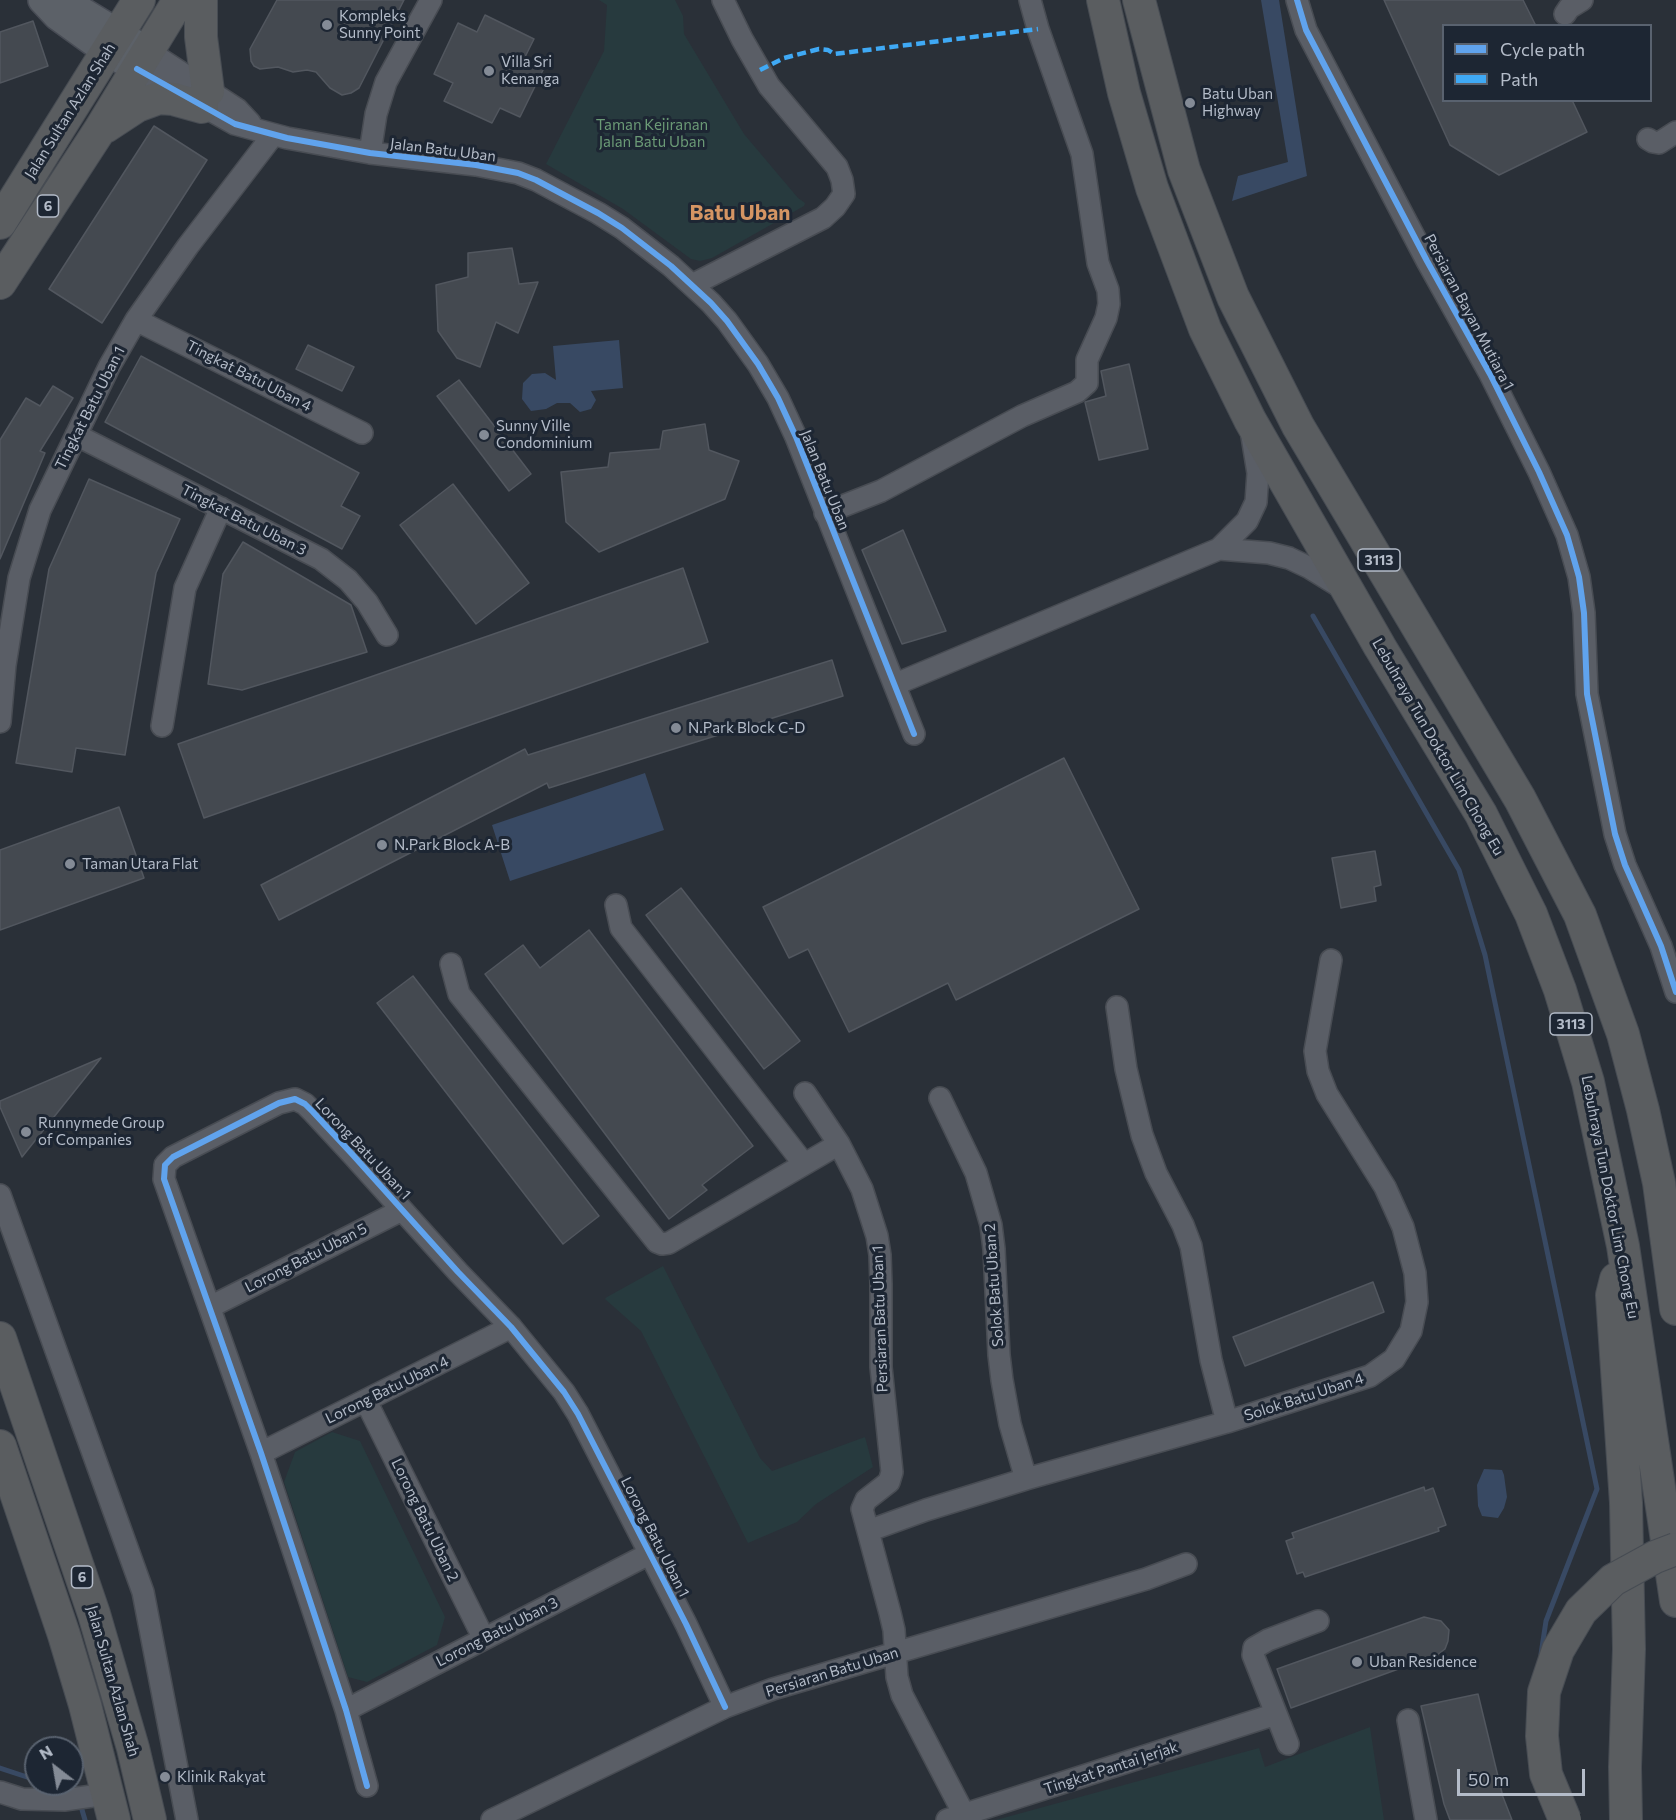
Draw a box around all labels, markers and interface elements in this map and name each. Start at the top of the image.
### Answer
place label: Kompleks Sunny Point [339,7,421,42]
marker: Kompleks Sunny Point [320,18,334,32]
legend [1442,24,1652,102]
text: Cycle path [1500,38,1585,60]
street label: Jalan Sultan Azlan Shah [21,40,119,182]
place label: Villa Sri Kenanga [501,53,559,88]
marker: Villa Sri Kenanga [482,64,496,78]
text: Path [1500,68,1538,90]
place label: Batu Uban Highway [1202,85,1273,120]
marker: Batu Uban Highway [1183,96,1197,110]
park label: Taman Kejiranan Jalan Batu Uban [596,116,708,151]
street label: Jalan Batu Uban [389,135,497,165]
road number: 6 [38,195,58,217]
district label: Batu Uban [690,200,790,226]
street label: Persiaran Bayan Mutiara 1 [1420,231,1518,393]
street label: Tingkat Batu Uban 4 [183,337,315,415]
street label: Tingkat Batu Uban 1 [51,343,129,473]
place label: Sunny Ville Condominium [496,417,592,452]
street label: Jalan Batu Uban [797,427,853,533]
marker: Sunny Ville Condominium [477,428,491,442]
street label: Tingkat Batu Uban 3 [179,481,309,559]
road number: 3113 [1358,549,1400,571]
street label: Lebuhraya Tun Doktor Lim Chong Eu [1368,635,1508,859]
place label: N.Park Block C-D [688,719,805,737]
marker: N.Park Block C-D [669,721,683,735]
place label: N.Park Block A-B [394,836,510,854]
marker: N.Park Block A-B [375,838,389,852]
place label: Taman Utara Flat [82,855,198,873]
marker: Taman Utara Flat [63,857,77,871]
road number: 3113 [1550,1013,1592,1035]
street label: Lebuhraya Tun Doktor Lim Chong Eu [1578,1074,1642,1320]
street label: Lorong Batu Uban 1 [311,1094,415,1204]
place label: Runnymede Group of Companies [38,1114,165,1149]
marker: Runnymede Group of Companies [19,1125,33,1139]
street label: Lorong Batu Uban 5 [242,1219,370,1297]
street label: Solok Batu Uban 2 [981,1223,1007,1347]
street label: Persiaran Batu Uban 1 [868,1245,892,1393]
street label: Lorong Batu Uban 4 [322,1352,452,1428]
street label: Solok Batu Uban 4 [1242,1369,1366,1425]
street label: Lorong Batu Uban 2 [387,1456,463,1584]
street label: Lorong Batu Uban 1 [617,1474,693,1600]
road number: 6 [72,1566,92,1588]
street label: Lorong Batu Uban 3 [433,1593,561,1671]
street label: Jalan Sultan Azlan Shah [83,1603,143,1759]
street label: Persiaran Batu Uban [764,1643,900,1701]
place label: Uban Residence [1369,1653,1477,1671]
marker: Uban Residence [1350,1655,1364,1669]
north arrow [24,1736,84,1796]
street label: Tingkat Pantai Jerjak [1042,1738,1180,1798]
text: N [35,1741,56,1763]
scale bar [1460,1757,1588,1795]
place label: Klinik Rakyat [177,1768,266,1786]
text: 50 m [1468,1768,1509,1790]
marker: Klinik Rakyat [158,1770,172,1784]

